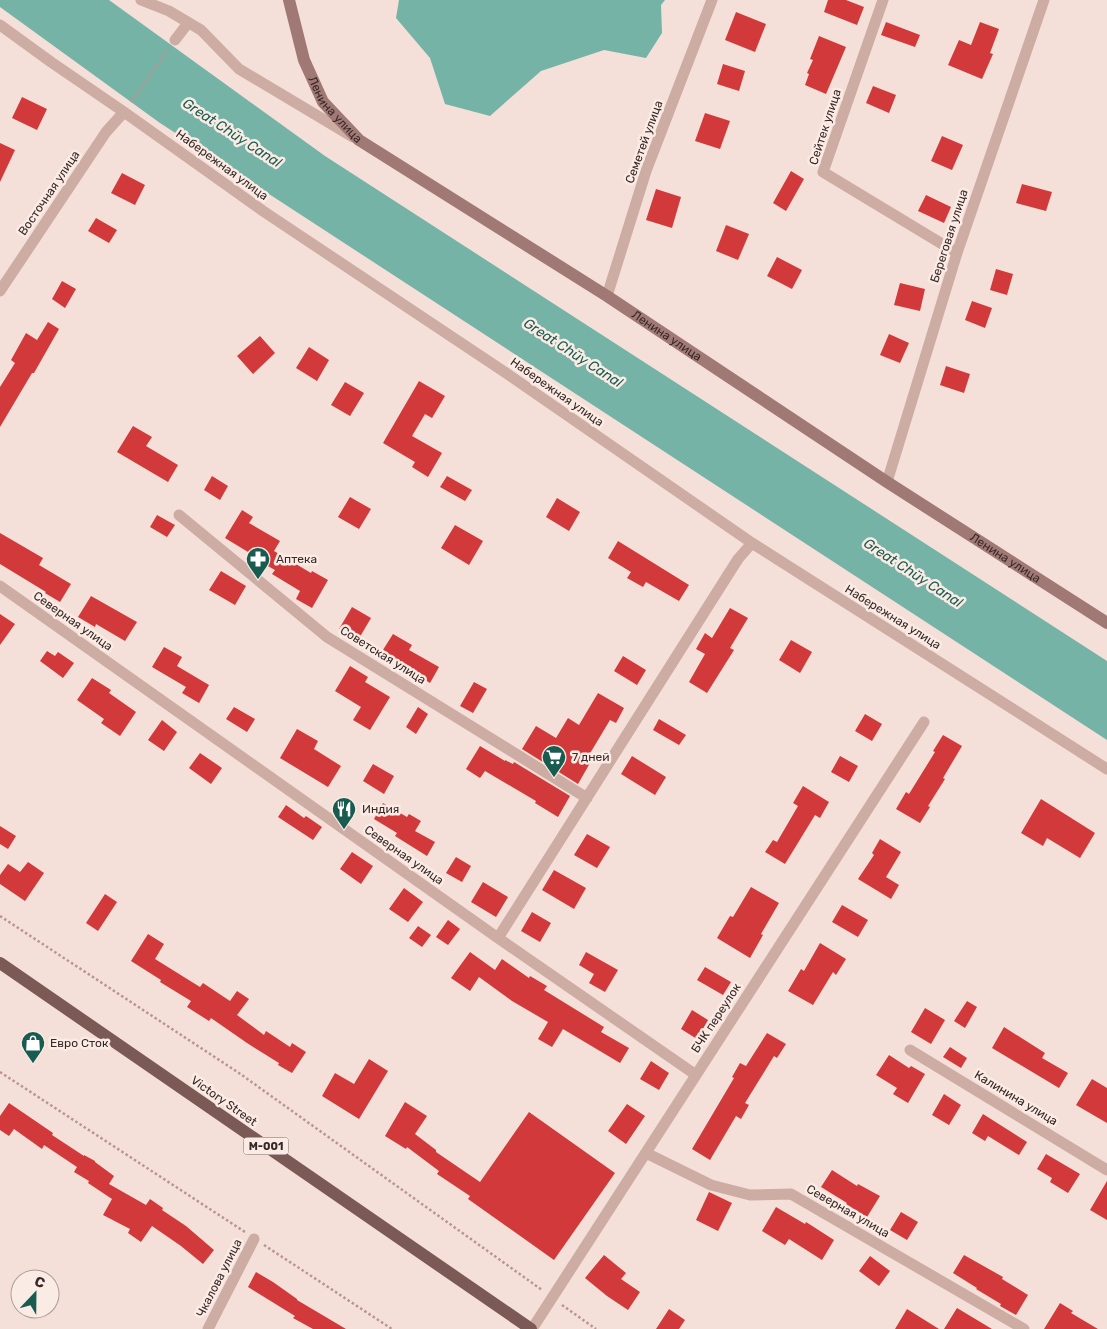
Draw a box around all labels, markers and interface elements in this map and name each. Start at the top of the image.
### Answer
street label: Ленина улица [305,74,365,146]
street label: Сейтек улица [806,87,844,167]
water label: Great Chüy Canal [179,95,285,172]
street label: Семетей улица [623,99,665,185]
street label: Набережная улица [173,127,271,203]
street label: Восточная улица [15,148,83,238]
street label: Береговая улица [927,187,971,285]
street label: Ленина улица [629,307,704,364]
water label: Great Chüy Canal [520,315,626,392]
street label: Набережная улица [508,355,606,429]
street label: Ленина улица [967,530,1043,586]
water label: Great Chüy Canal [860,535,966,612]
pharmacy icon: Аптека [245,546,271,580]
place label: Аптека [276,552,317,566]
street label: Набережная улица [843,582,943,652]
street label: Северная улица [31,589,115,653]
street label: Советская улица [338,623,428,687]
supermarket icon: 7 дней [541,744,567,778]
place label: 7 дней [572,750,610,764]
restaurant icon: Индия [331,796,357,830]
place label: Индия [362,802,399,816]
street label: Северная улица [362,823,446,887]
street label: БЧК переулок [688,980,744,1055]
shop icon: Евро Сток [20,1030,46,1064]
place label: Евро Сток [50,1036,109,1050]
street label: Калинина улица [972,1068,1060,1128]
street label: Victory Street [188,1073,260,1129]
road number: М-001 [244,1138,288,1154]
street label: Северная улица [804,1182,892,1240]
street label: Чкалова улица [193,1237,245,1319]
north arrow [10,1269,60,1319]
text: С [32,1273,48,1292]

